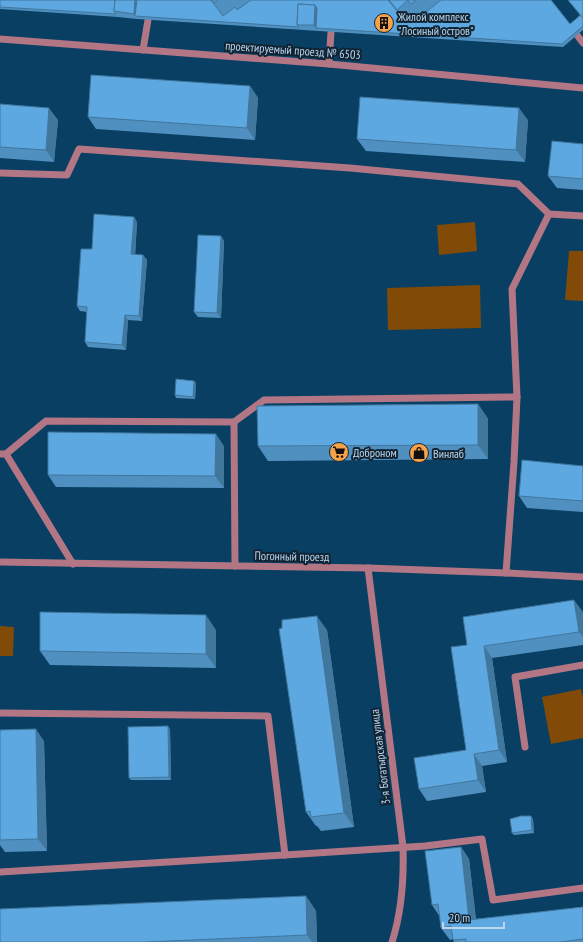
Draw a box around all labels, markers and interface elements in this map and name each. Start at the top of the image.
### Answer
place label: Жилой комплекс "Лосиный остров" [397,9,473,38]
building icon: Жилой комплекс "Лосиный остров" [373,12,395,34]
street label: проектируемый проезд № 6503 [225,38,361,62]
supermarket icon: Доброном [328,441,350,463]
shop icon: Винлаб [408,442,430,464]
place label: Доброном [353,445,397,460]
place label: Винлаб [433,446,464,461]
street label: Погонный проезд [254,548,330,564]
street label: 3-я Богатырская улица [367,708,393,806]
scale bar [443,904,504,930]
text: 20 m [449,910,470,925]

